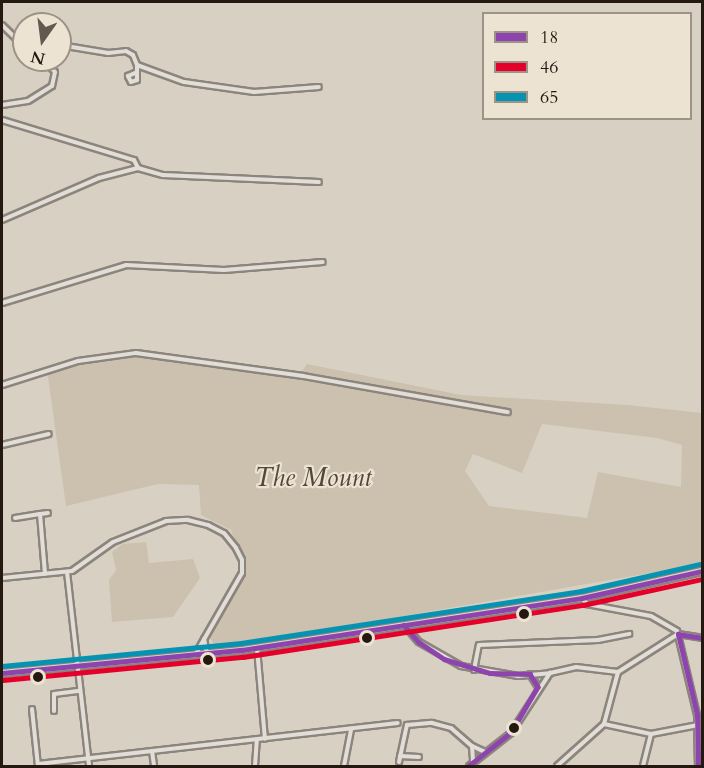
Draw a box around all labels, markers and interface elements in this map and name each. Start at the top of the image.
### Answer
north arrow [12,12,72,72]
legend [482,12,692,120]
text: 18 [540,25,558,50]
text: N [29,45,48,70]
text: 46 [540,55,558,80]
text: 65 [540,85,558,110]
park label: The Mount [254,462,372,494]
unlabelled marker [518,608,530,620]
unlabelled marker [361,632,373,644]
unlabelled marker [202,654,214,666]
unlabelled marker [32,671,44,683]
unlabelled marker [508,722,520,734]

